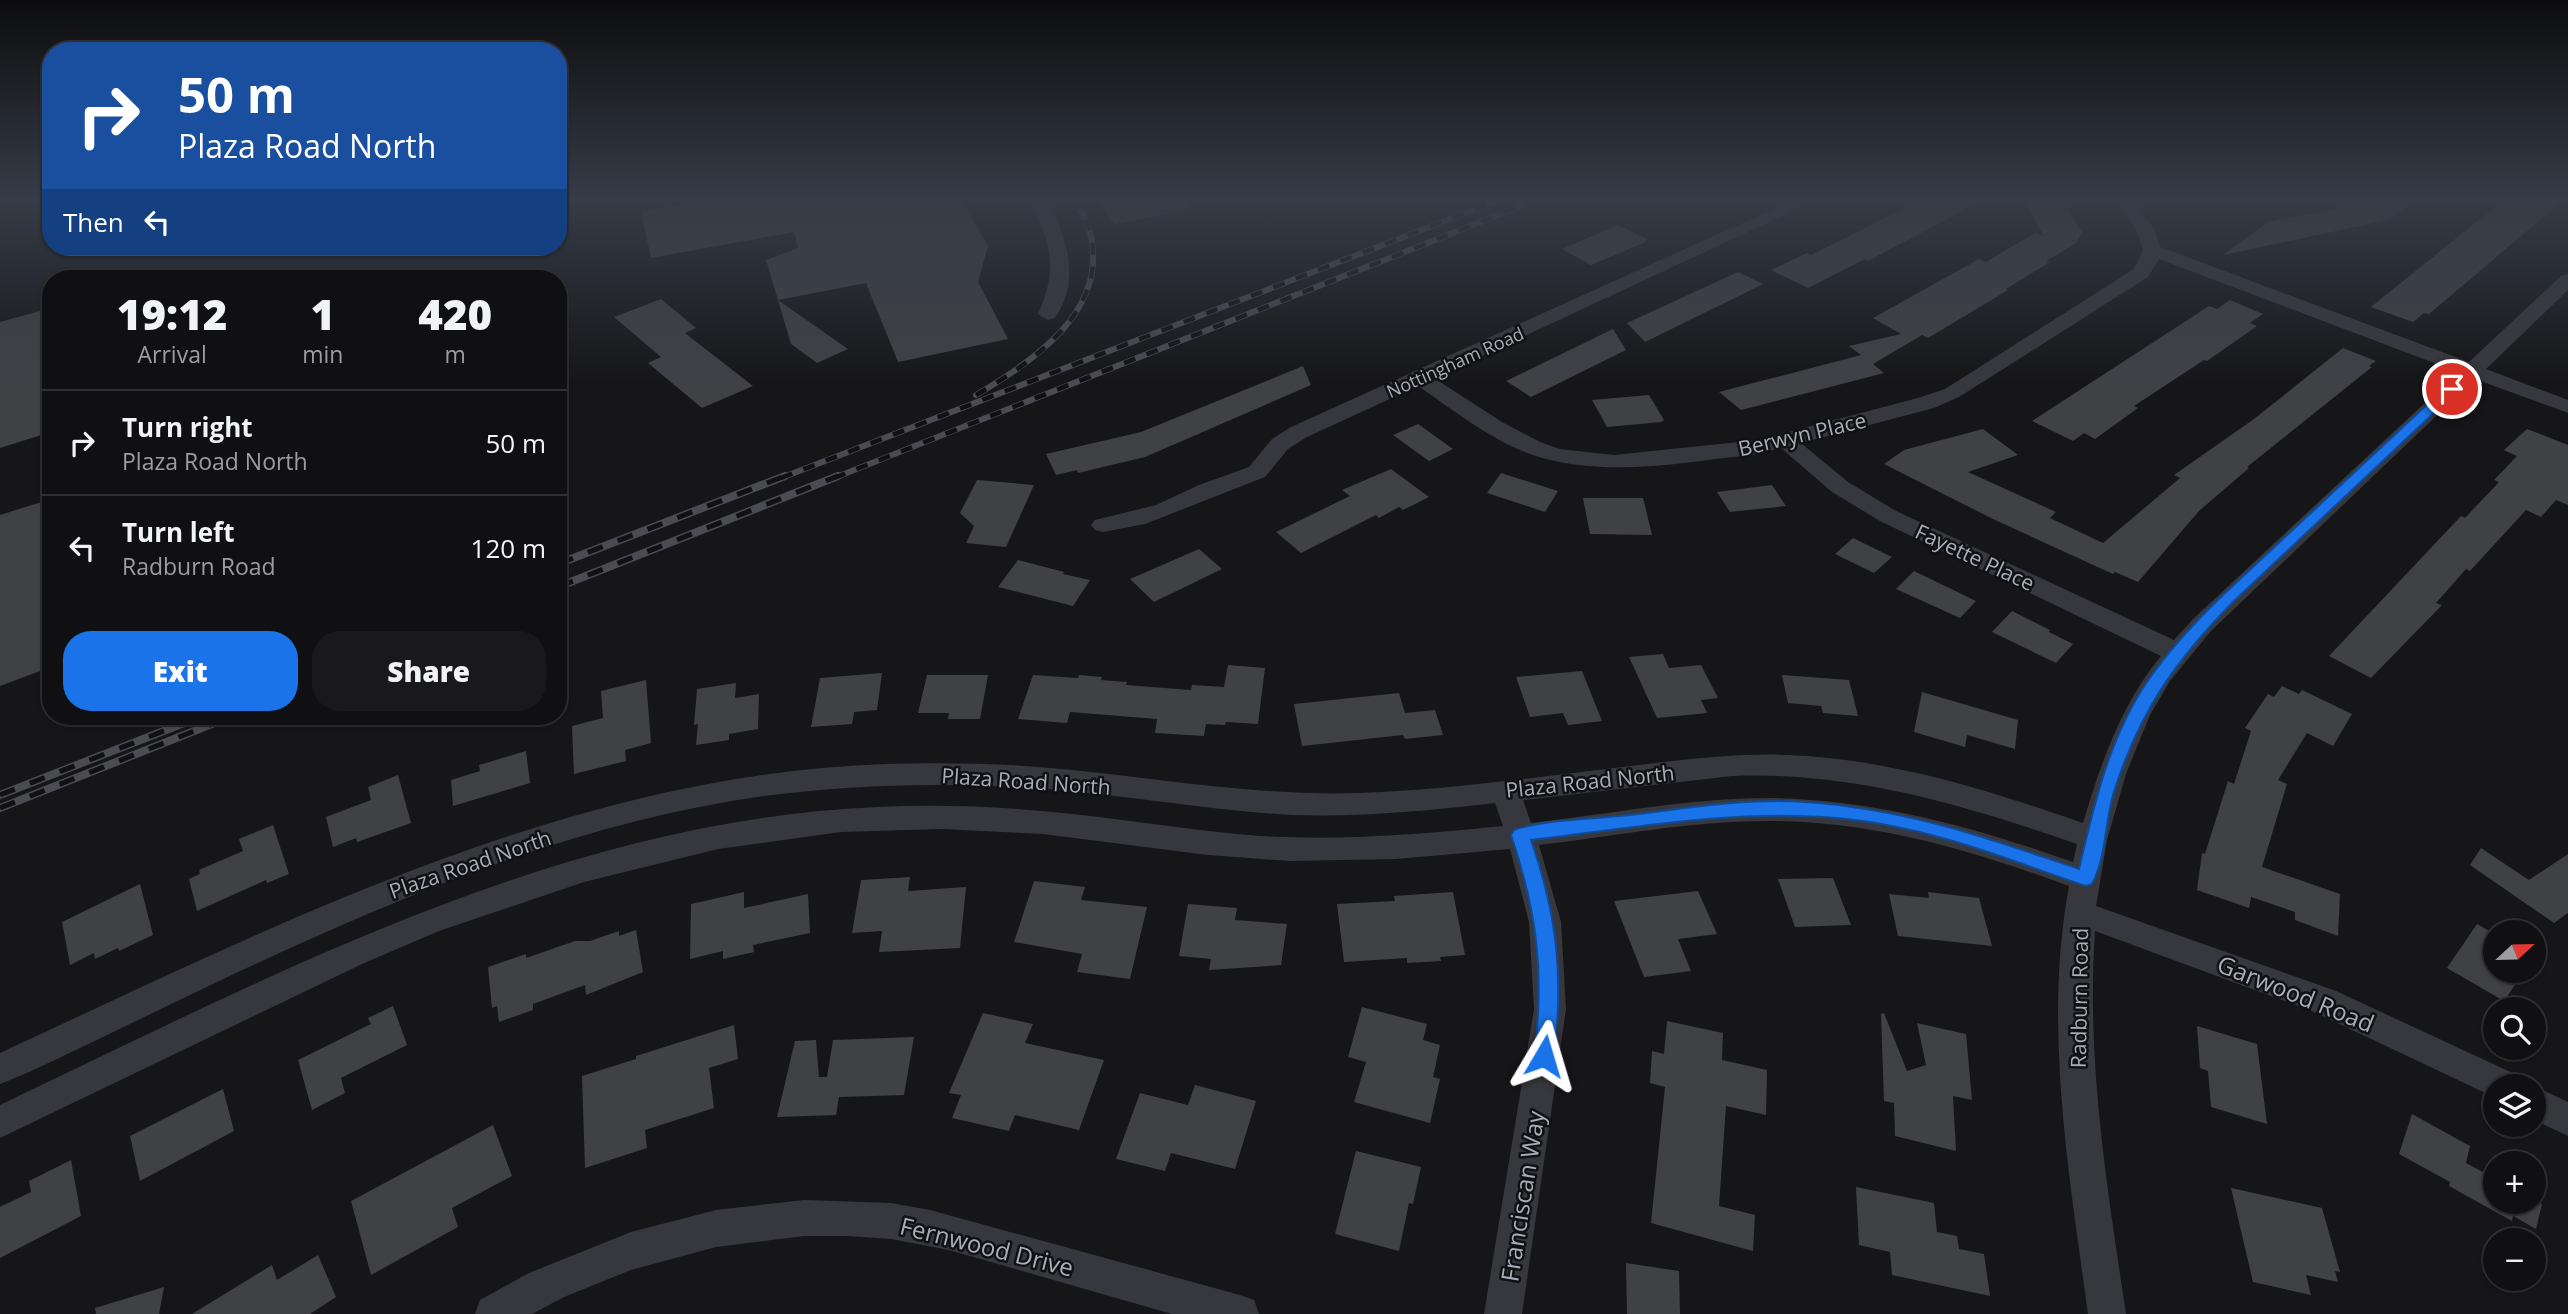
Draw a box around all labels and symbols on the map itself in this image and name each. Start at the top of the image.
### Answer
street label: Nottingham Road [1383,321,1527,403]
pin [2422,359,2482,419]
street label: Berwyn Place [1735,406,1869,462]
street label: Fayette Place [1911,517,2039,597]
street label: Plaza Road North [1504,758,1676,804]
street label: Plaza Road North [940,761,1112,801]
street label: Plaza Road North [385,823,555,905]
north arrow [2483,920,2546,984]
street label: Radburn Road [2064,928,2094,1068]
street label: Garwood Road [2213,947,2379,1039]
position arrow [1507,1019,1581,1093]
street label: Franciscan Way [1492,1107,1552,1284]
street label: Fernwood Drive [897,1209,1077,1283]

